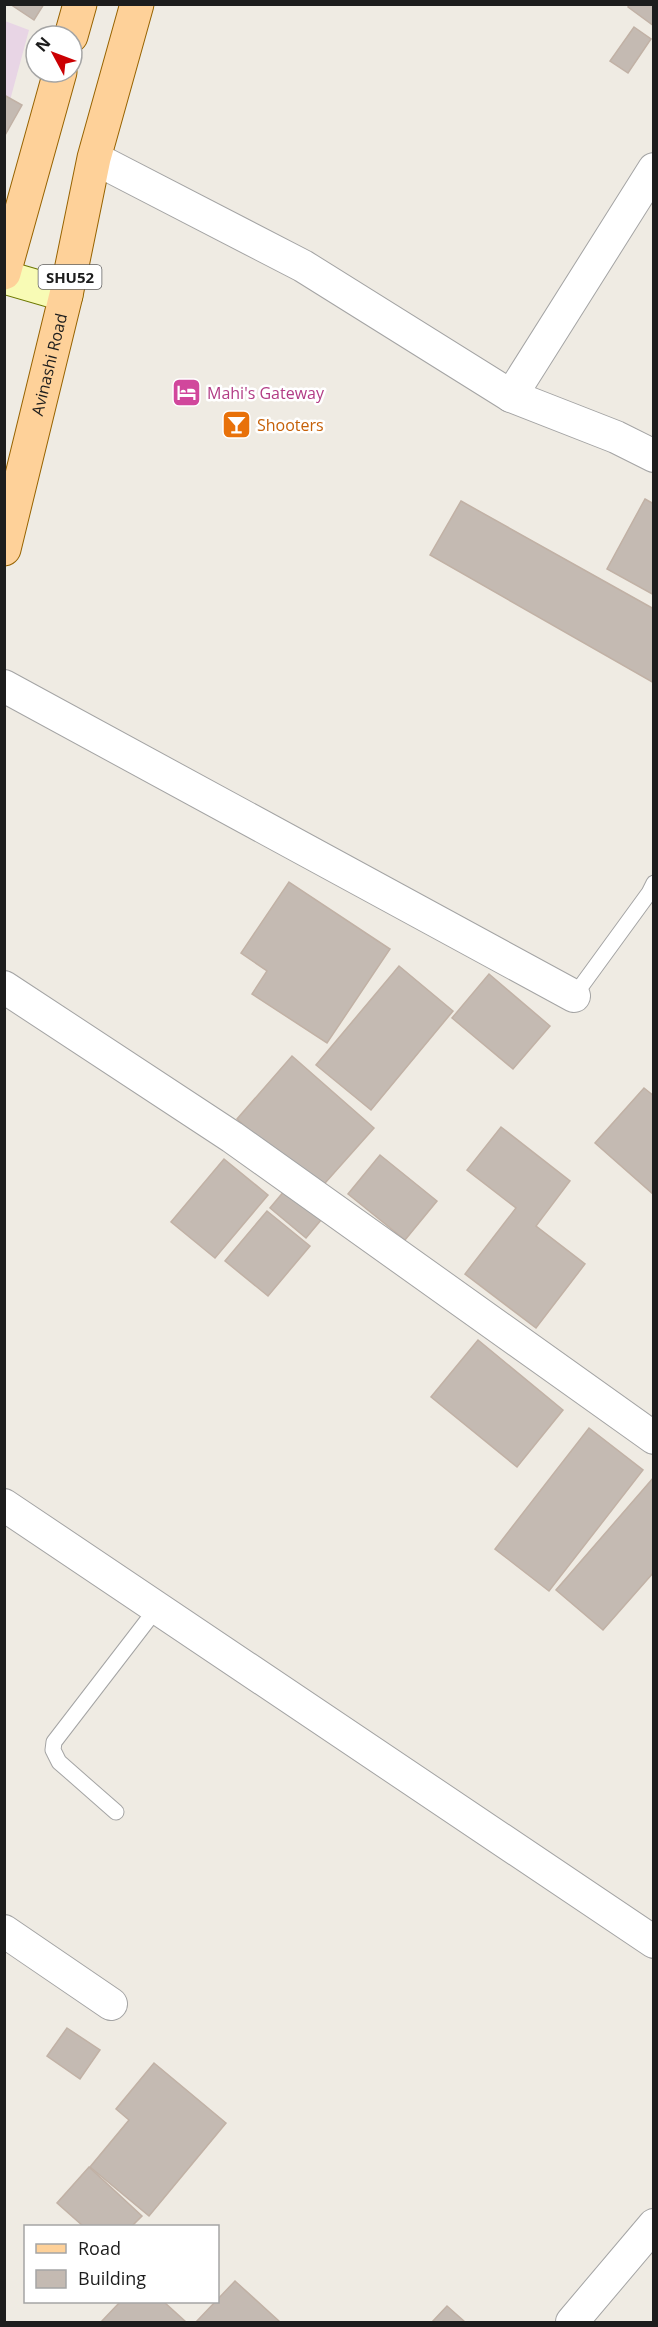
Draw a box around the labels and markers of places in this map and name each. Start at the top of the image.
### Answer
hotel icon: Mahi's Gateway [170,377,202,409]
place label: Mahi's Gateway [207,382,325,404]
bar icon: Shooters [220,409,252,441]
place label: Shooters [257,414,324,436]

